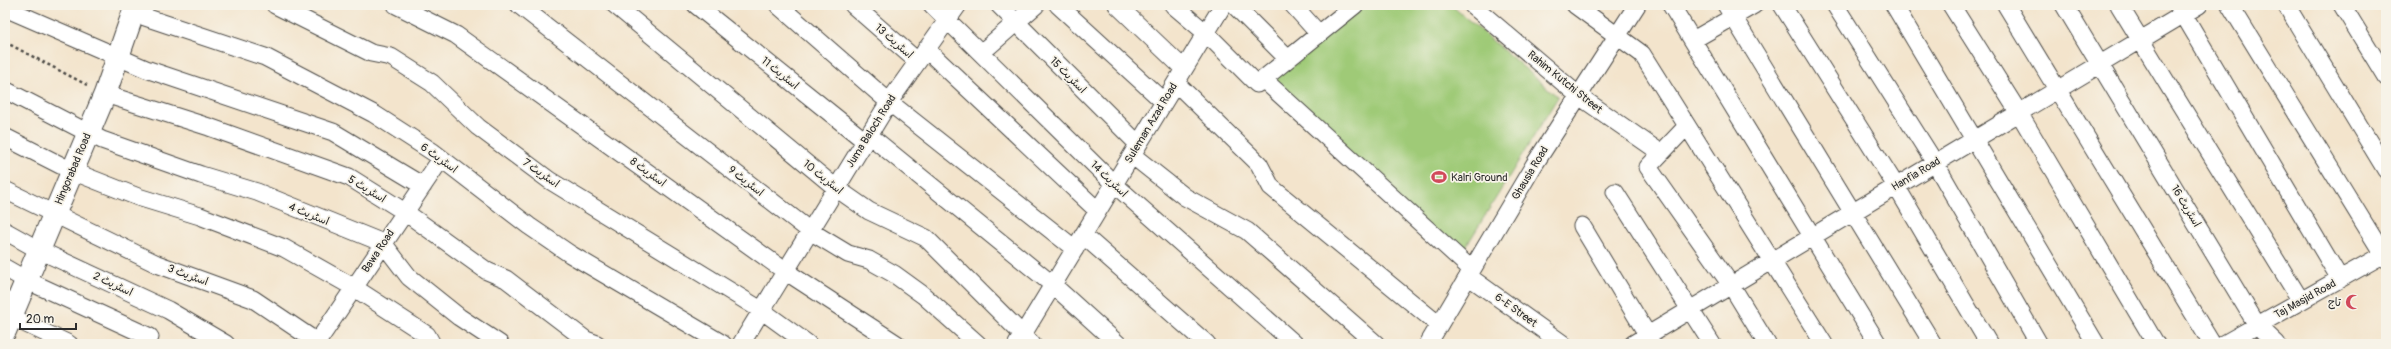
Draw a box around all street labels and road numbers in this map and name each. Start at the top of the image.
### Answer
street label: اسٹریٹ 13 [872,21,916,61]
street label: Rahim Kutchi Street [1525,48,1605,116]
street label: اسٹریٹ 11 [759,54,801,92]
street label: اسٹریٹ 15 [1047,54,1089,96]
street label: Suleman Azad Road [1122,80,1180,166]
street label: Juma Baloch Road [843,92,899,170]
street label: Hingorabad Road [52,131,94,207]
street label: اسٹریٹ 6 [418,140,460,176]
street label: Ghausia Road [1509,144,1551,202]
street label: Hanfia Road [1889,154,1943,194]
street label: اسٹریٹ 8 [627,155,669,189]
street label: اسٹریٹ 7 [520,156,562,190]
street label: اسٹریٹ 10 [800,157,846,197]
street label: اسٹریٹ 14 [1088,158,1130,200]
street label: اسٹریٹ 9 [726,163,766,199]
street label: اسٹریٹ 5 [346,173,388,205]
street label: اسٹریٹ 16 [2168,183,2204,229]
street label: اسٹریٹ 4 [287,200,331,228]
street label: Bawa Road [359,227,397,275]
street label: اسٹریٹ 3 [166,262,210,288]
street label: اسٹریٹ 2 [91,269,135,299]
street label: Taj Masjid Road [2272,277,2338,321]
street label: 6-E Street [1492,290,1540,330]

